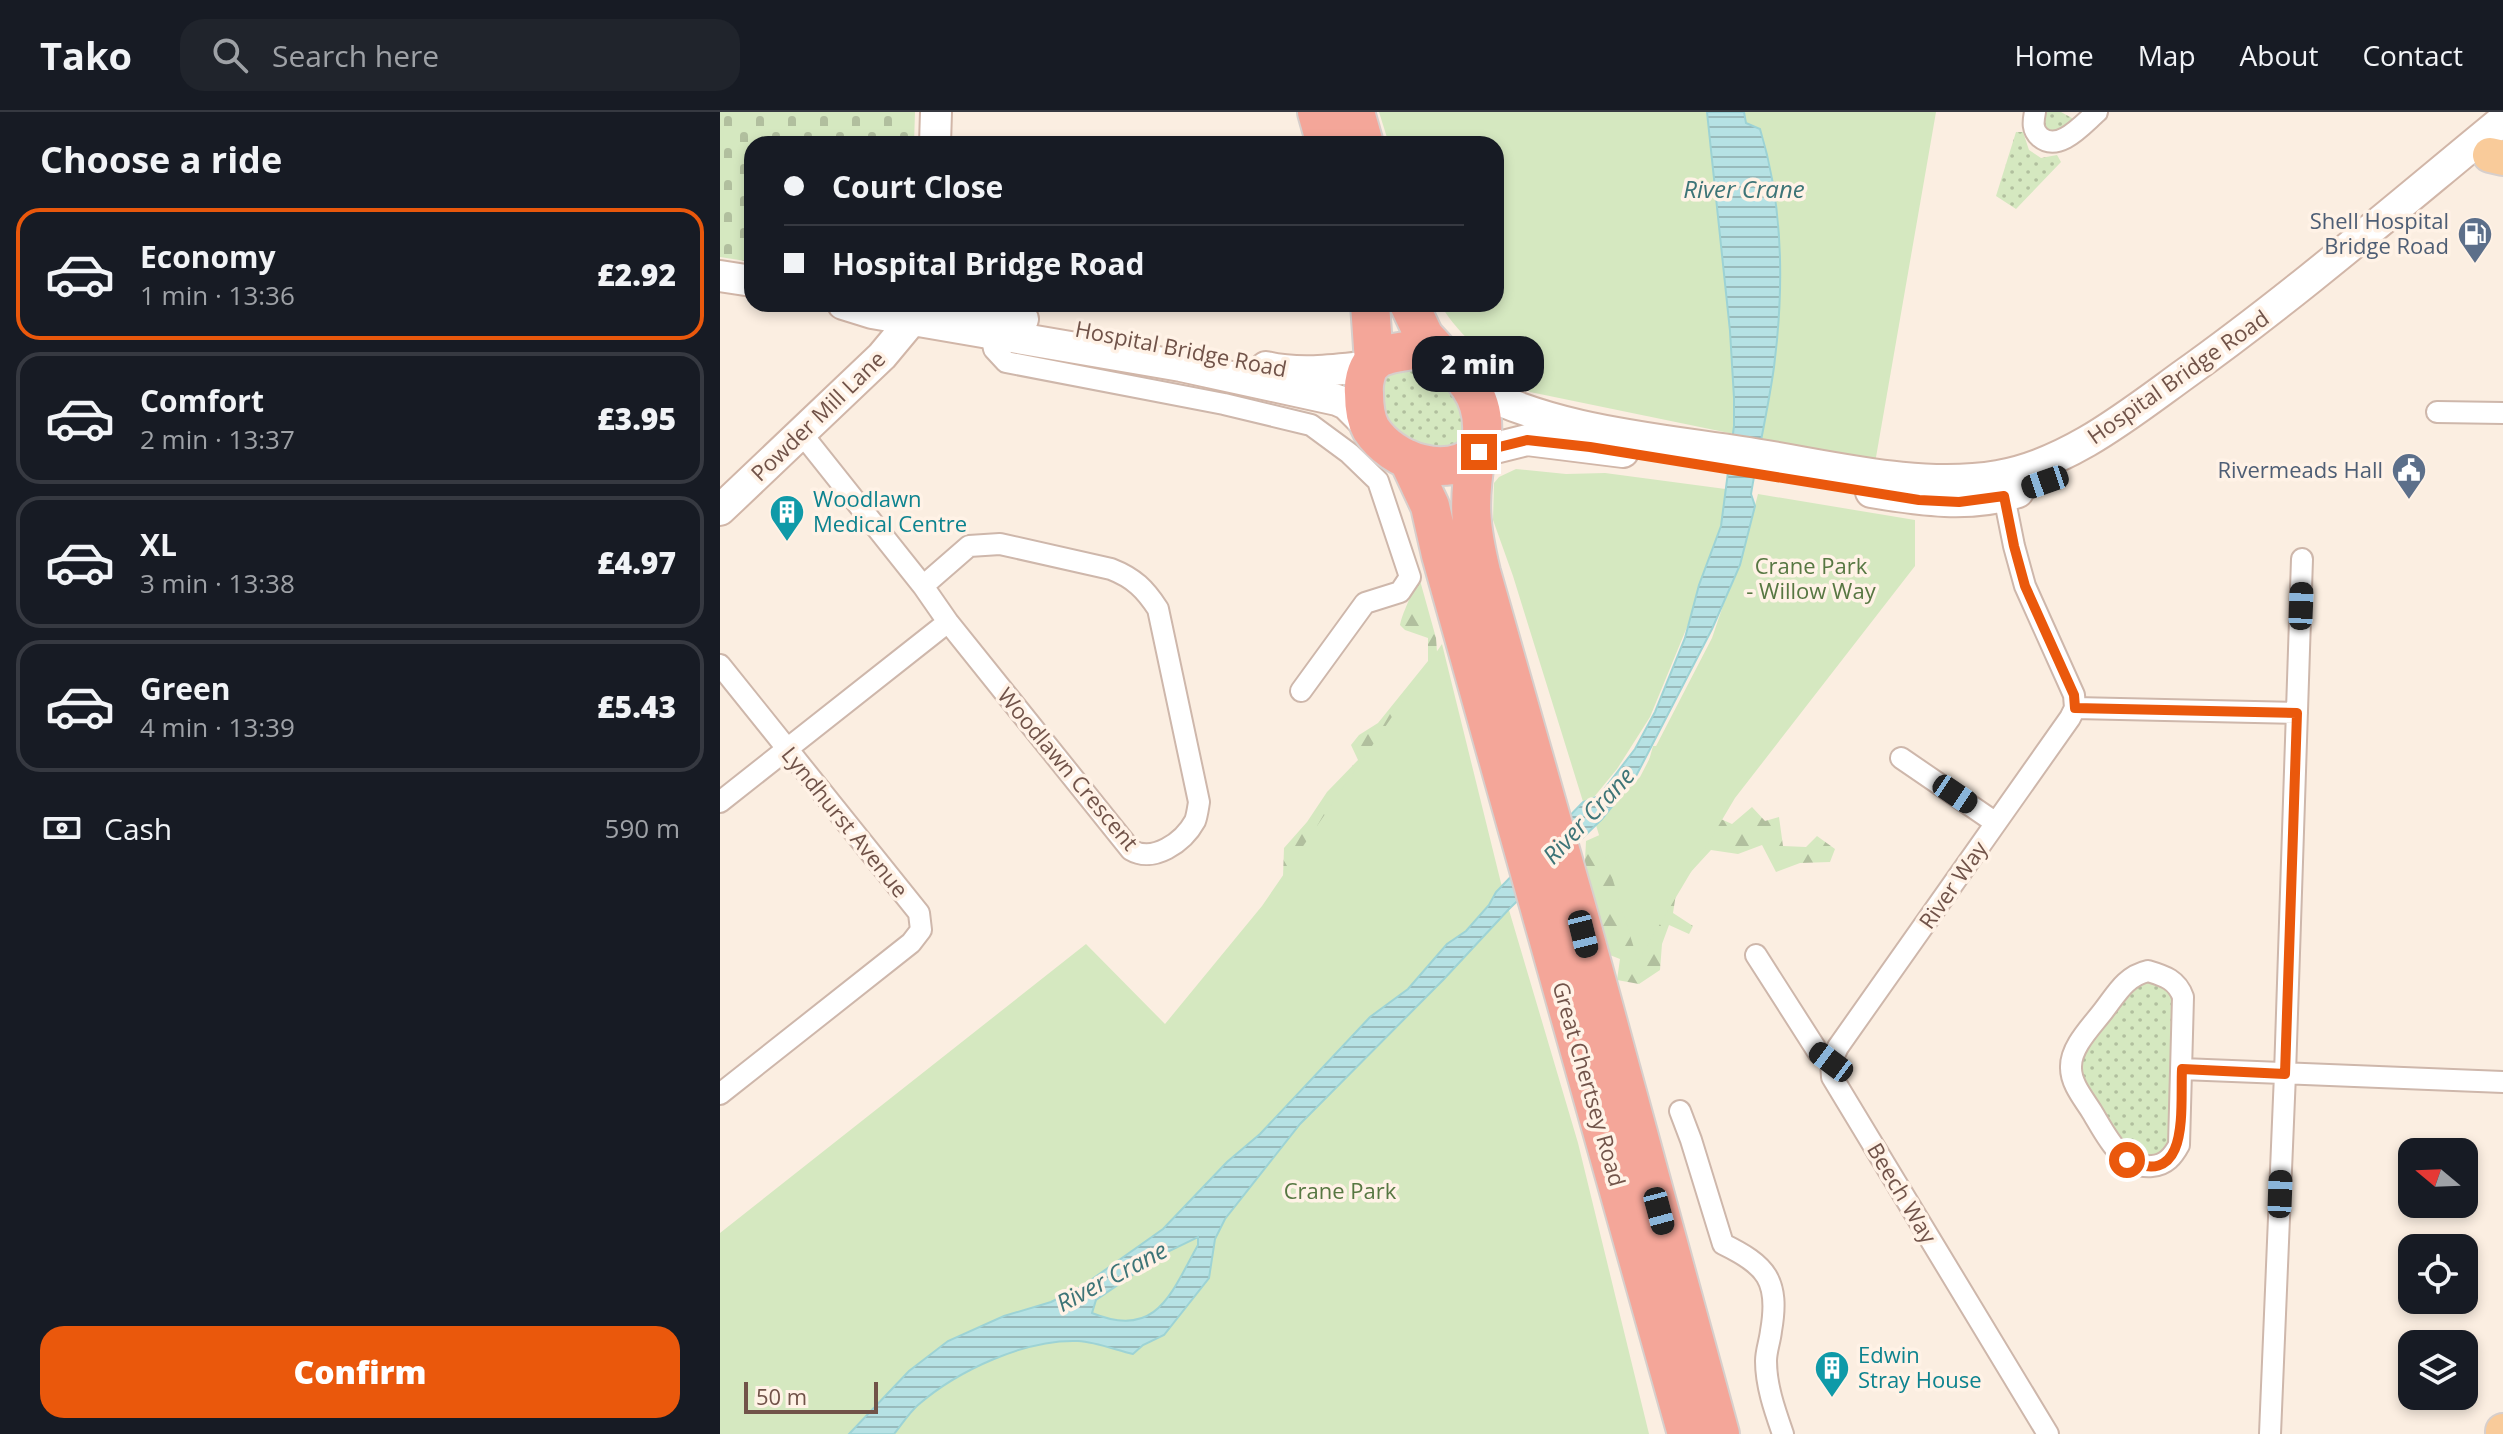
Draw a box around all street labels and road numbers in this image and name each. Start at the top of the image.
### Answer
street label: Hospital Bridge Road [2081,302,2274,450]
street label: Hospital Bridge Road [1073,313,1290,383]
street label: Powder Mill Lane [744,343,891,487]
street label: Woodlawn Crescent [992,681,1146,856]
street label: Lyndhurst Avenue [776,740,916,903]
street label: River Way [1911,834,1994,934]
street label: Great Chertsey Road [1546,978,1634,1190]
street label: Beech Way [1861,1137,1945,1249]

